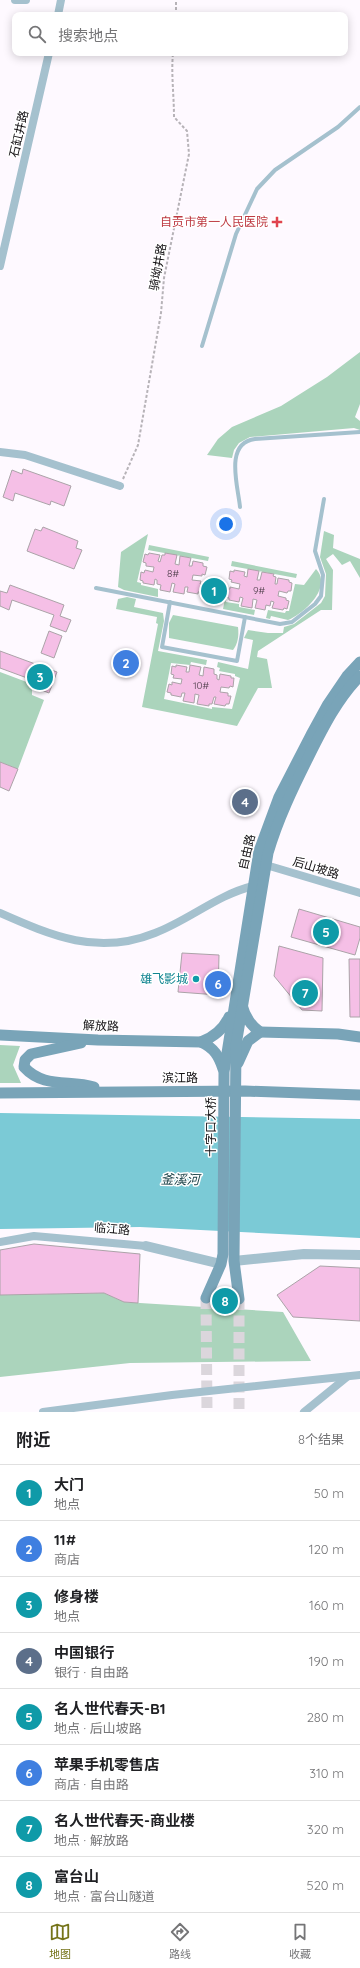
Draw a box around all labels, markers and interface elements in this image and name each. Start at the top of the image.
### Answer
search box [12,12,348,56]
icon: search [26,23,48,45]
text: 搜索地点 [58,26,118,45]
street label: 石缸井路 [6,109,31,159]
place label: 自贡市第一人民医院 [160,214,268,229]
marker: 自贡市第一人民医院 [271,216,283,228]
street label: 骑坳井路 [146,242,169,292]
your location [216,514,236,534]
house number: 8# [167,567,179,580]
pin: 1 [201,576,227,606]
house number: 9# [253,584,266,597]
pin: 2 [113,648,139,678]
pin: 3 [27,662,53,692]
house number: 10# [193,679,210,692]
pin: 4 [232,787,258,817]
street label: 自由路 [235,833,258,871]
street label: 后山坡路 [291,853,341,882]
pin: 5 [313,917,339,947]
pin: 6 [205,969,231,999]
place label: 雄飞影城 [140,971,188,986]
marker: 雄飞影城 [191,974,201,984]
pin: 7 [292,978,318,1008]
street label: 解放路 [83,1017,119,1034]
street label: 滨江路 [162,1070,198,1085]
street label: 十字口大桥 [203,1097,218,1157]
water label: 釜溪河 [160,1171,203,1187]
street label: 临江路 [93,1219,131,1238]
pin: 8 [212,1286,238,1316]
text: 附近 [16,1429,50,1450]
text: 8个结果 [298,1431,344,1447]
text: 大门 [54,1475,84,1494]
text: 1 [26,1485,32,1501]
text: 50 m [314,1485,344,1501]
text: 地点 [54,1496,80,1512]
text: 11# [54,1530,76,1549]
text: 2 [25,1541,33,1557]
text: 120 m [309,1541,344,1557]
text: 商店 [54,1551,80,1567]
text: 修身楼 [54,1587,99,1606]
text: 3 [26,1597,32,1613]
text: 160 m [309,1597,344,1613]
text: 地点 [54,1608,80,1624]
text: 中国银行 [54,1643,114,1662]
text: 4 [25,1653,33,1669]
text: 190 m [309,1653,344,1669]
text: 银行 · 自由路 [54,1664,129,1680]
text: 名人世代春天-B1 [54,1699,166,1718]
text: 5 [25,1709,33,1725]
text: 280 m [307,1709,344,1725]
text: 地点 · 后山坡路 [54,1720,142,1736]
text: 苹果手机零售店 [54,1755,159,1774]
text: 6 [25,1765,33,1781]
text: 310 m [309,1765,344,1781]
text: 商店 · 自由路 [54,1776,129,1792]
text: 名人世代春天-商业楼 [54,1811,195,1830]
text: 7 [25,1821,33,1837]
text: 320 m [307,1821,344,1837]
text: 地点 · 解放路 [54,1832,129,1848]
text: 富台山 [54,1867,99,1886]
text: 8 [25,1877,33,1893]
text: 520 m [307,1877,344,1893]
text: 地点 · 富台山隧道 [54,1888,155,1904]
tab: 地图 [49,1921,71,1961]
tab: 路线 [169,1921,191,1961]
tab: 收藏 [289,1921,311,1961]

